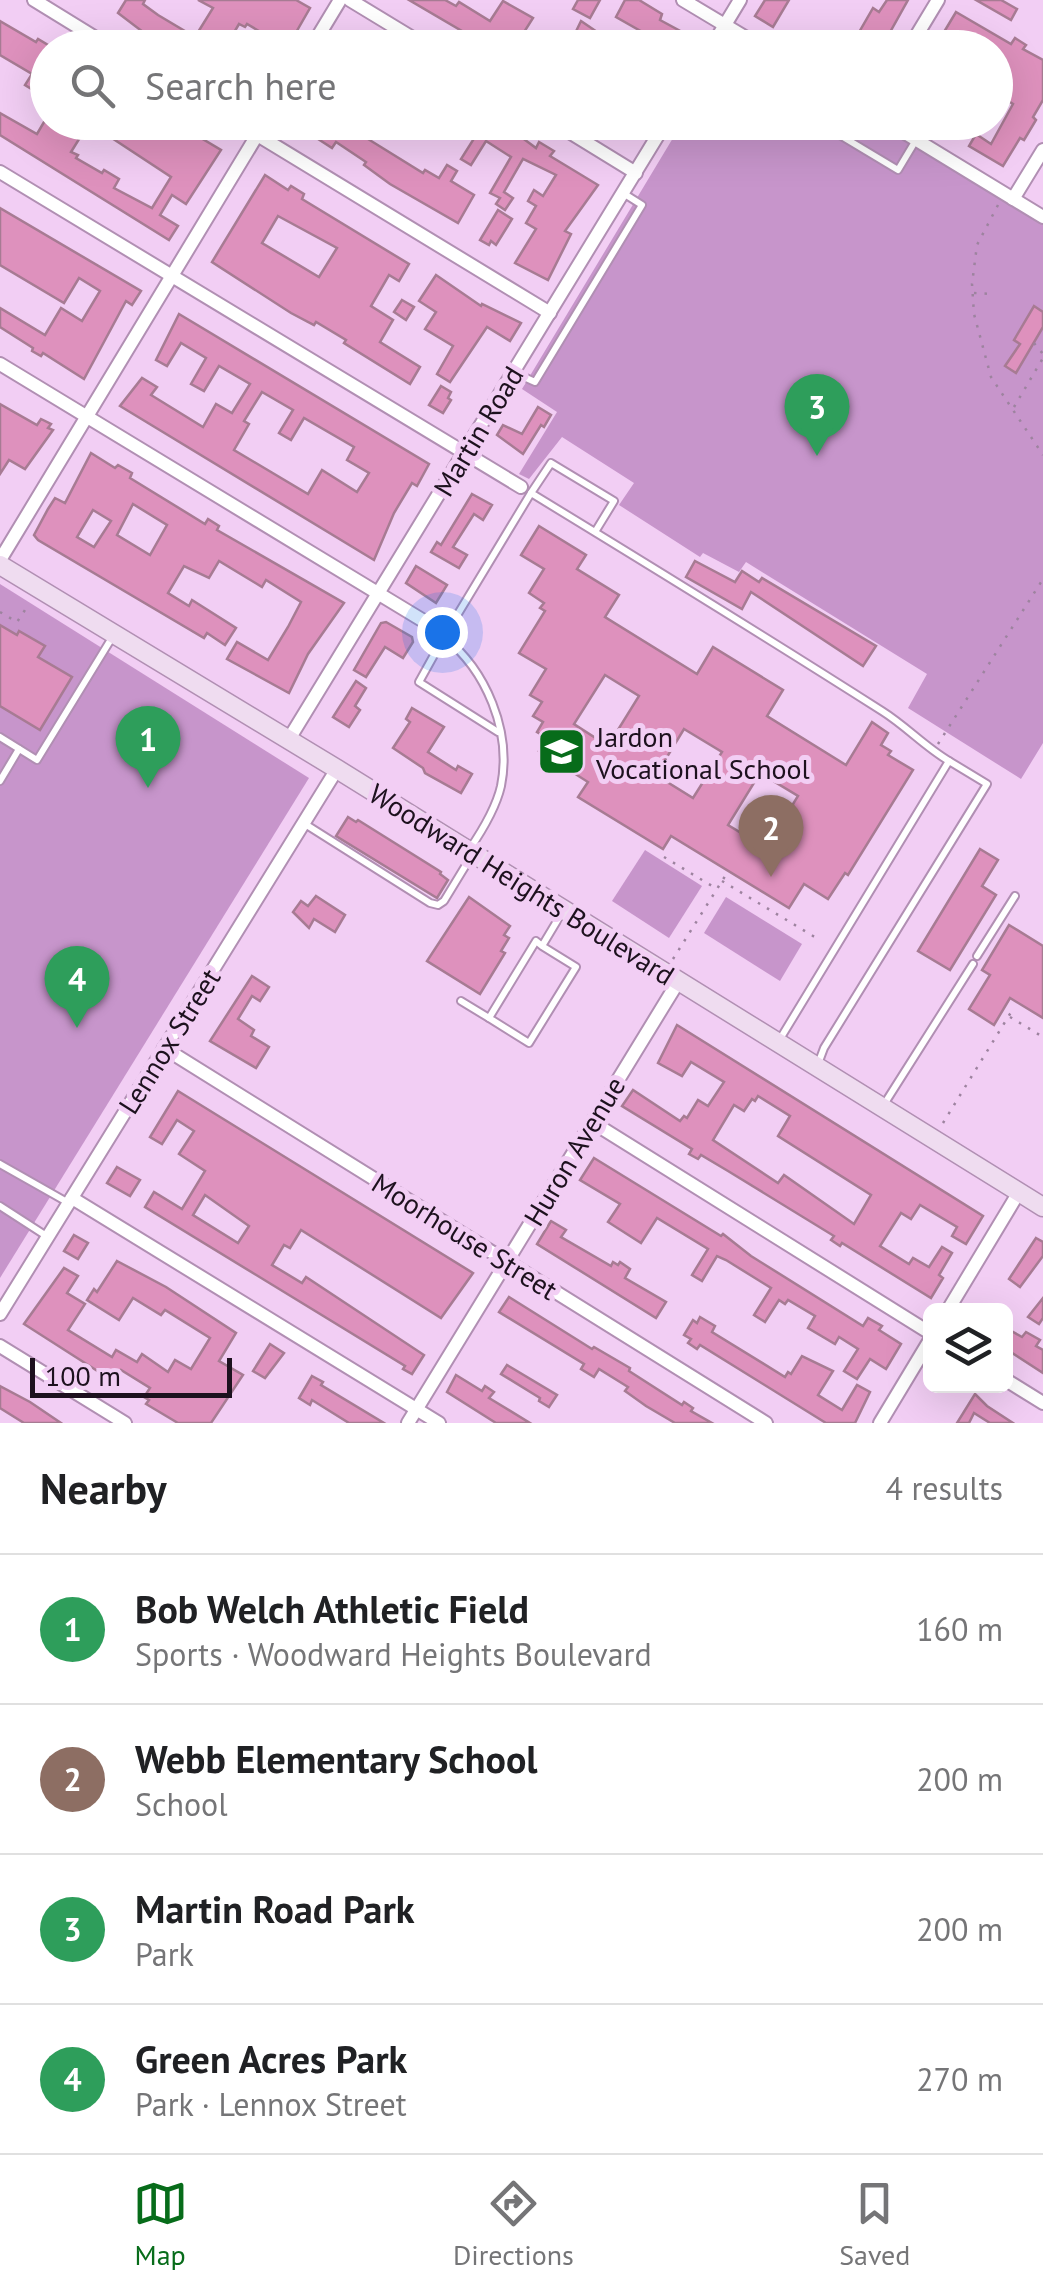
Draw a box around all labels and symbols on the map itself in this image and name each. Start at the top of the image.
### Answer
street label: Martin Road [425,359,531,503]
pin: 3 [784,374,850,456]
your location [417,607,468,658]
pin: 1 [116,706,180,788]
place label: Jardon Vocational School [595,718,810,787]
school or university icon: Jardon Vocational School [535,726,587,778]
street label: Woodward Heights Boulevard [362,775,682,993]
pin: 2 [738,794,804,877]
pin: 4 [44,946,110,1028]
street label: Lennox Street [110,961,229,1121]
street label: Huron Avenue [515,1070,633,1232]
street label: Moorhouse Street [365,1164,565,1308]
scale bar [30,1353,232,1398]

